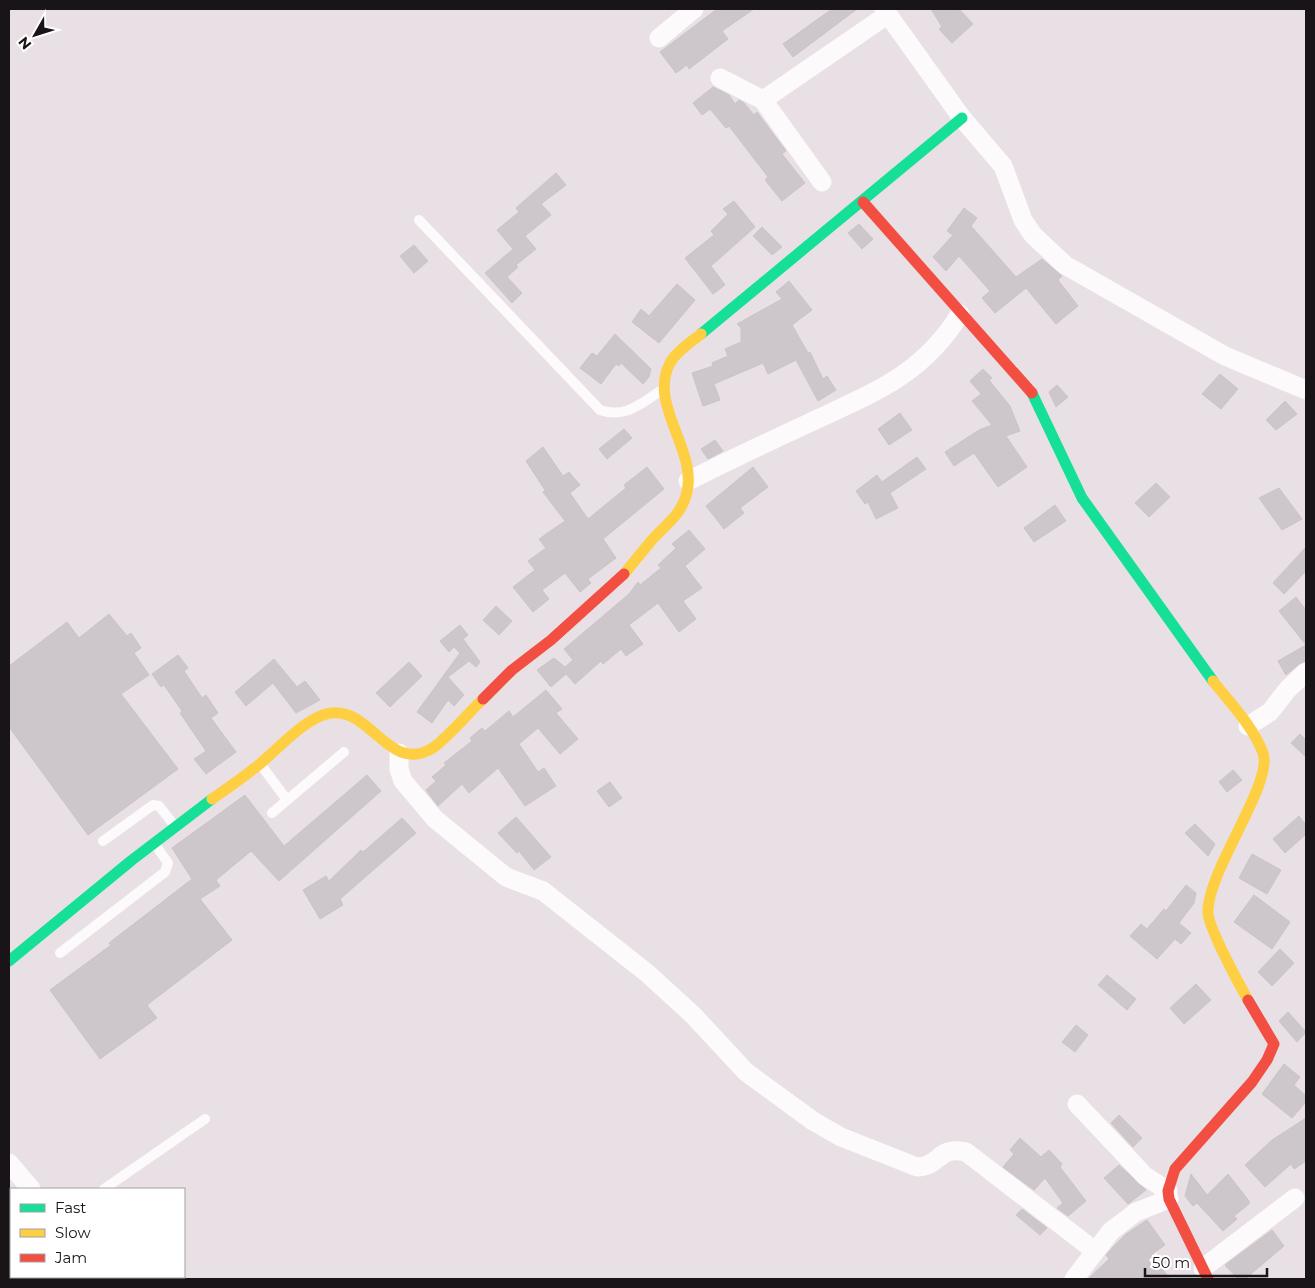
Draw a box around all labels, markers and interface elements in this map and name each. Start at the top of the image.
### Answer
north arrow [10,10,60,60]
text: N [14,33,35,53]
legend [10,1188,185,1278]
text: Fast [55,1198,86,1217]
text: Slow [55,1223,91,1242]
scale bar [1145,1246,1268,1278]
text: Jam [54,1248,87,1267]
text: 50 m [1152,1253,1190,1272]

